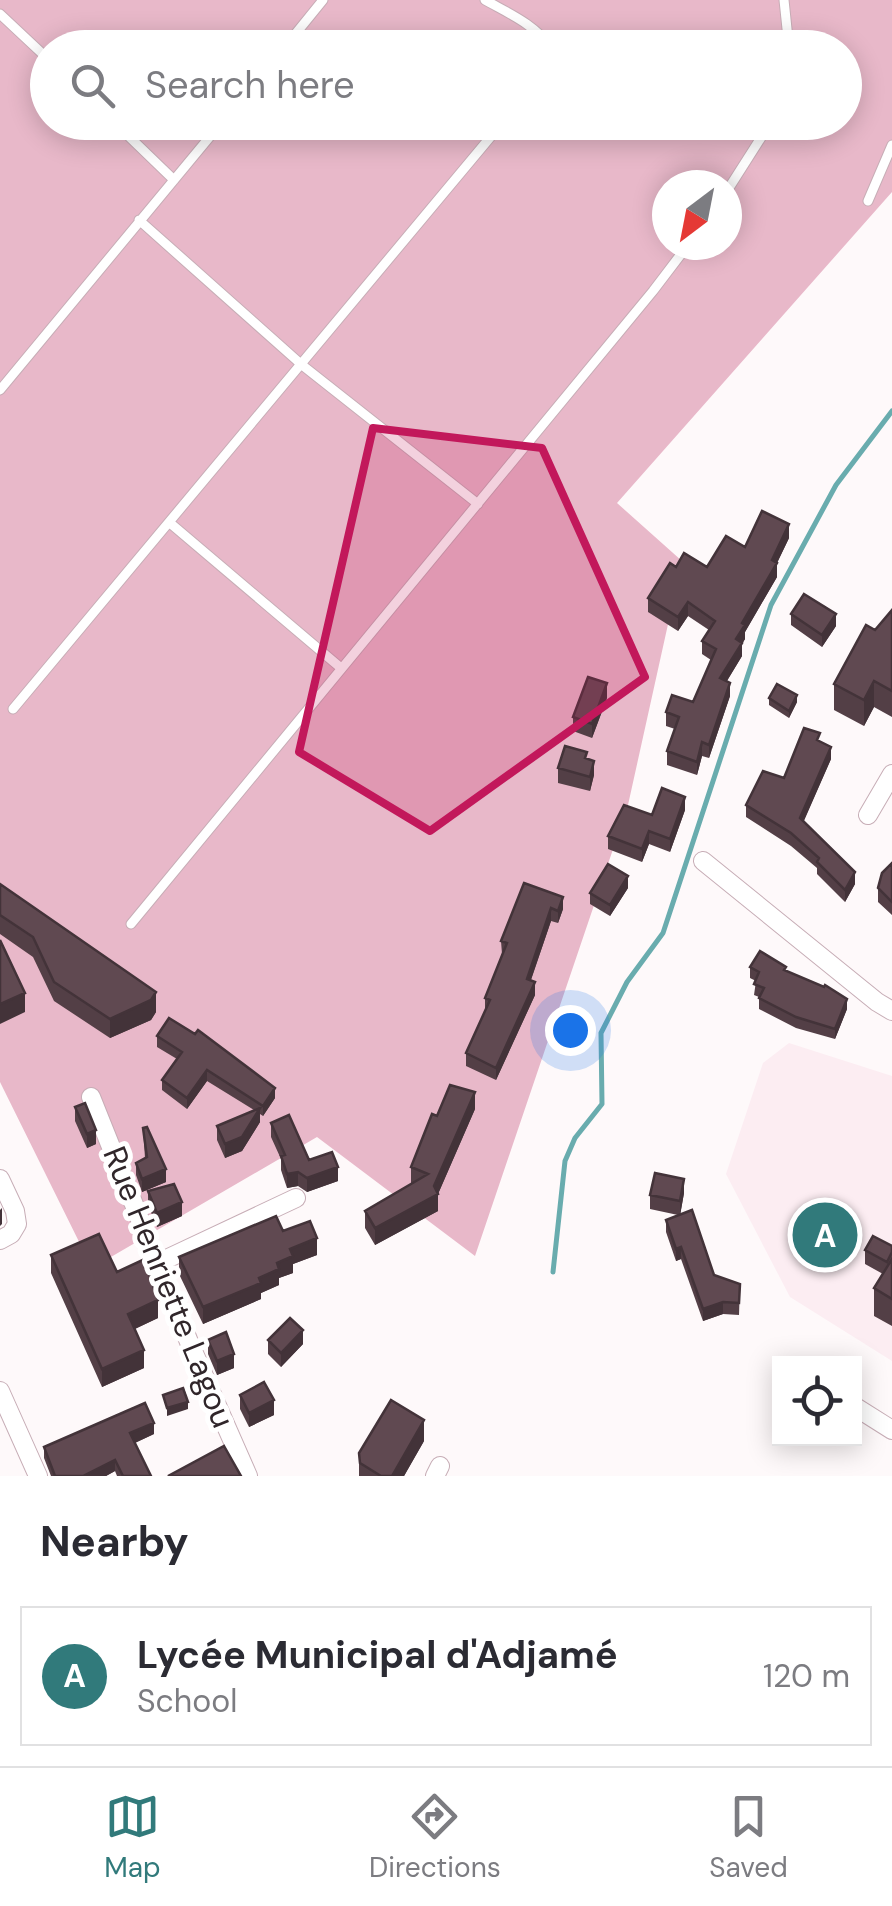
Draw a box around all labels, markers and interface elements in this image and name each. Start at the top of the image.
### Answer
search box [30,30,862,140]
icon: search [65,58,120,113]
text: Search here [145,60,355,110]
north arrow [652,170,742,260]
your location [545,1005,596,1056]
street label: Rue Henriette Lagou [93,1140,245,1434]
pin: A [792,1198,858,1272]
map controls [772,1356,862,1446]
button: locate [772,1356,862,1446]
text: Nearby [40,1514,189,1569]
text: Lycée Municipal d'Adjamé [137,1630,618,1680]
text: A [63,1655,86,1697]
text: 120 m [763,1655,850,1697]
text: School [137,1680,237,1722]
tab: Map [104,1789,161,1886]
tab: Directions [369,1789,501,1886]
tab: Saved [709,1789,788,1886]

